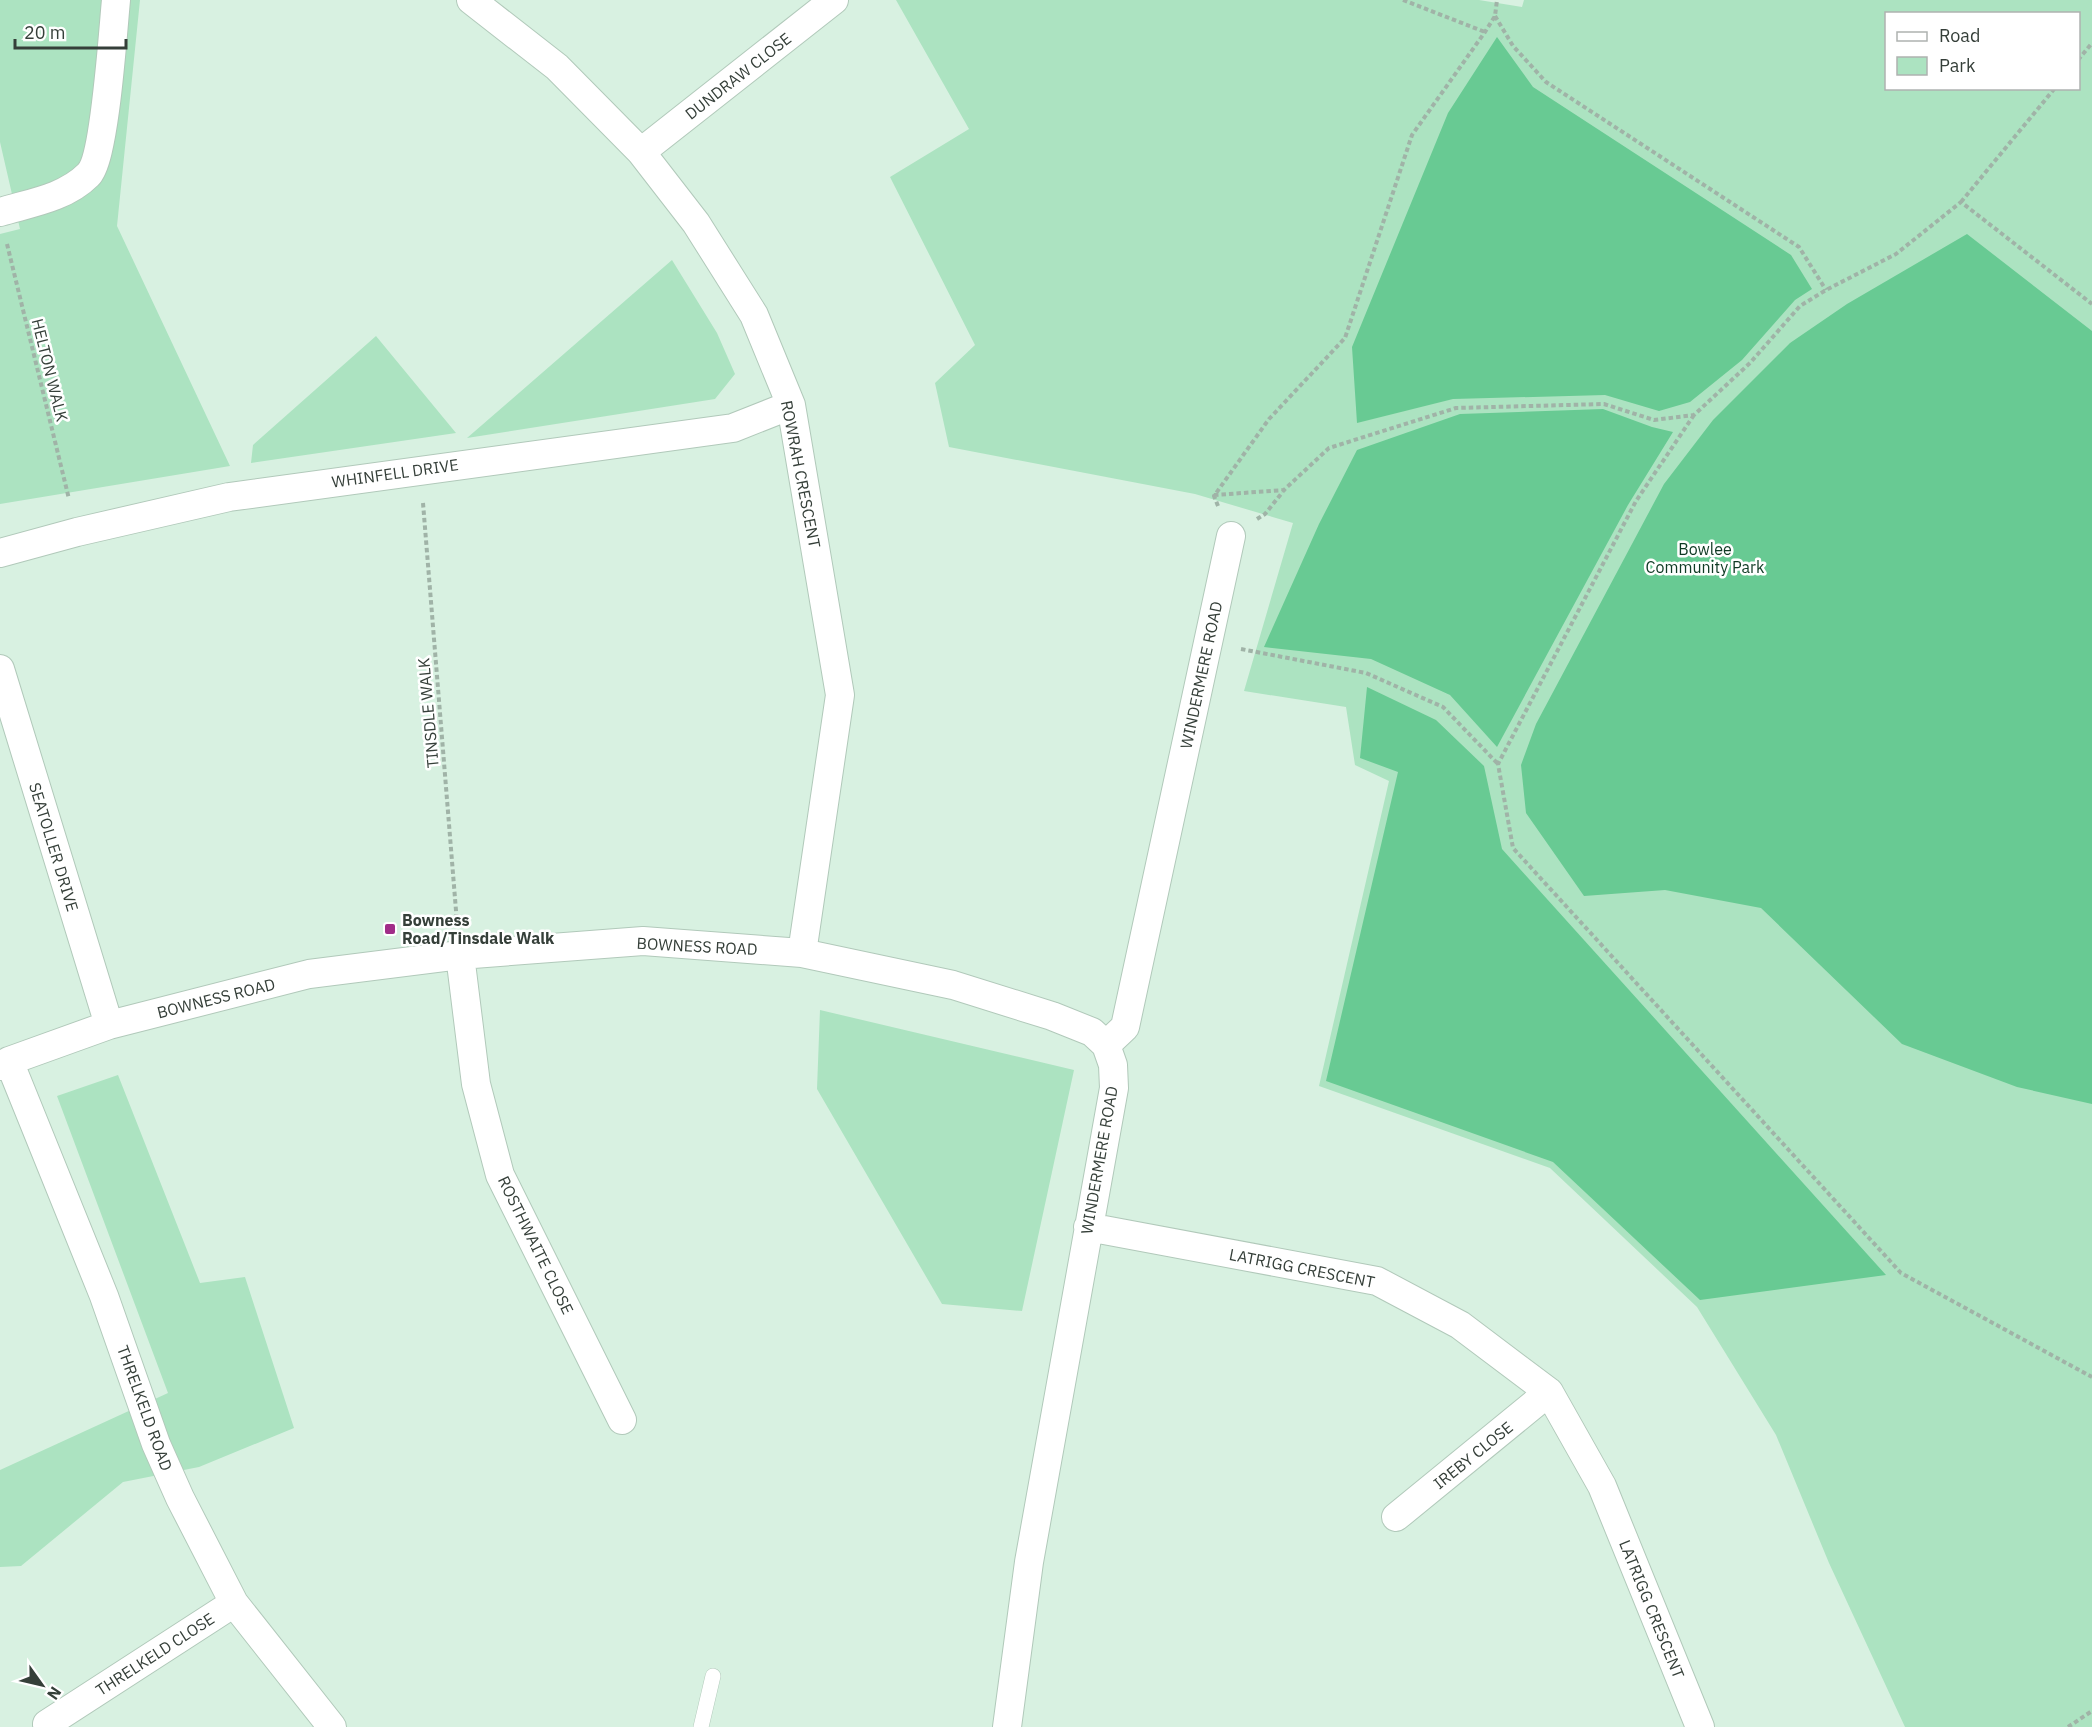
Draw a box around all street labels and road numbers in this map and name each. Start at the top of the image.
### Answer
street label: DUNDRAW CLOSE [681,28,795,124]
street label: HELTON WALK [28,316,72,424]
street label: ROWRAH CRESCENT [777,399,825,549]
street label: WHINFELL DRIVE [330,454,460,492]
street label: WINDERMERE ROAD [1176,600,1226,750]
street label: TINSDLE WALK [413,657,443,769]
street label: SEATOLLER DRIVE [25,780,83,914]
street label: BOWNESS ROAD [636,933,758,959]
street label: BOWNESS ROAD [155,974,277,1022]
street label: WINDERMERE ROAD [1076,1084,1122,1236]
street label: ROSTHWAITE CLOSE [494,1173,578,1317]
street label: LATRIGG CRESCENT [1228,1244,1376,1292]
street label: THRELKELD ROAD [113,1342,177,1474]
street label: IREBY CLOSE [1429,1417,1517,1493]
street label: LATRIGG CRESCENT [1615,1537,1689,1681]
street label: THRELKELD CLOSE [92,1608,218,1700]

